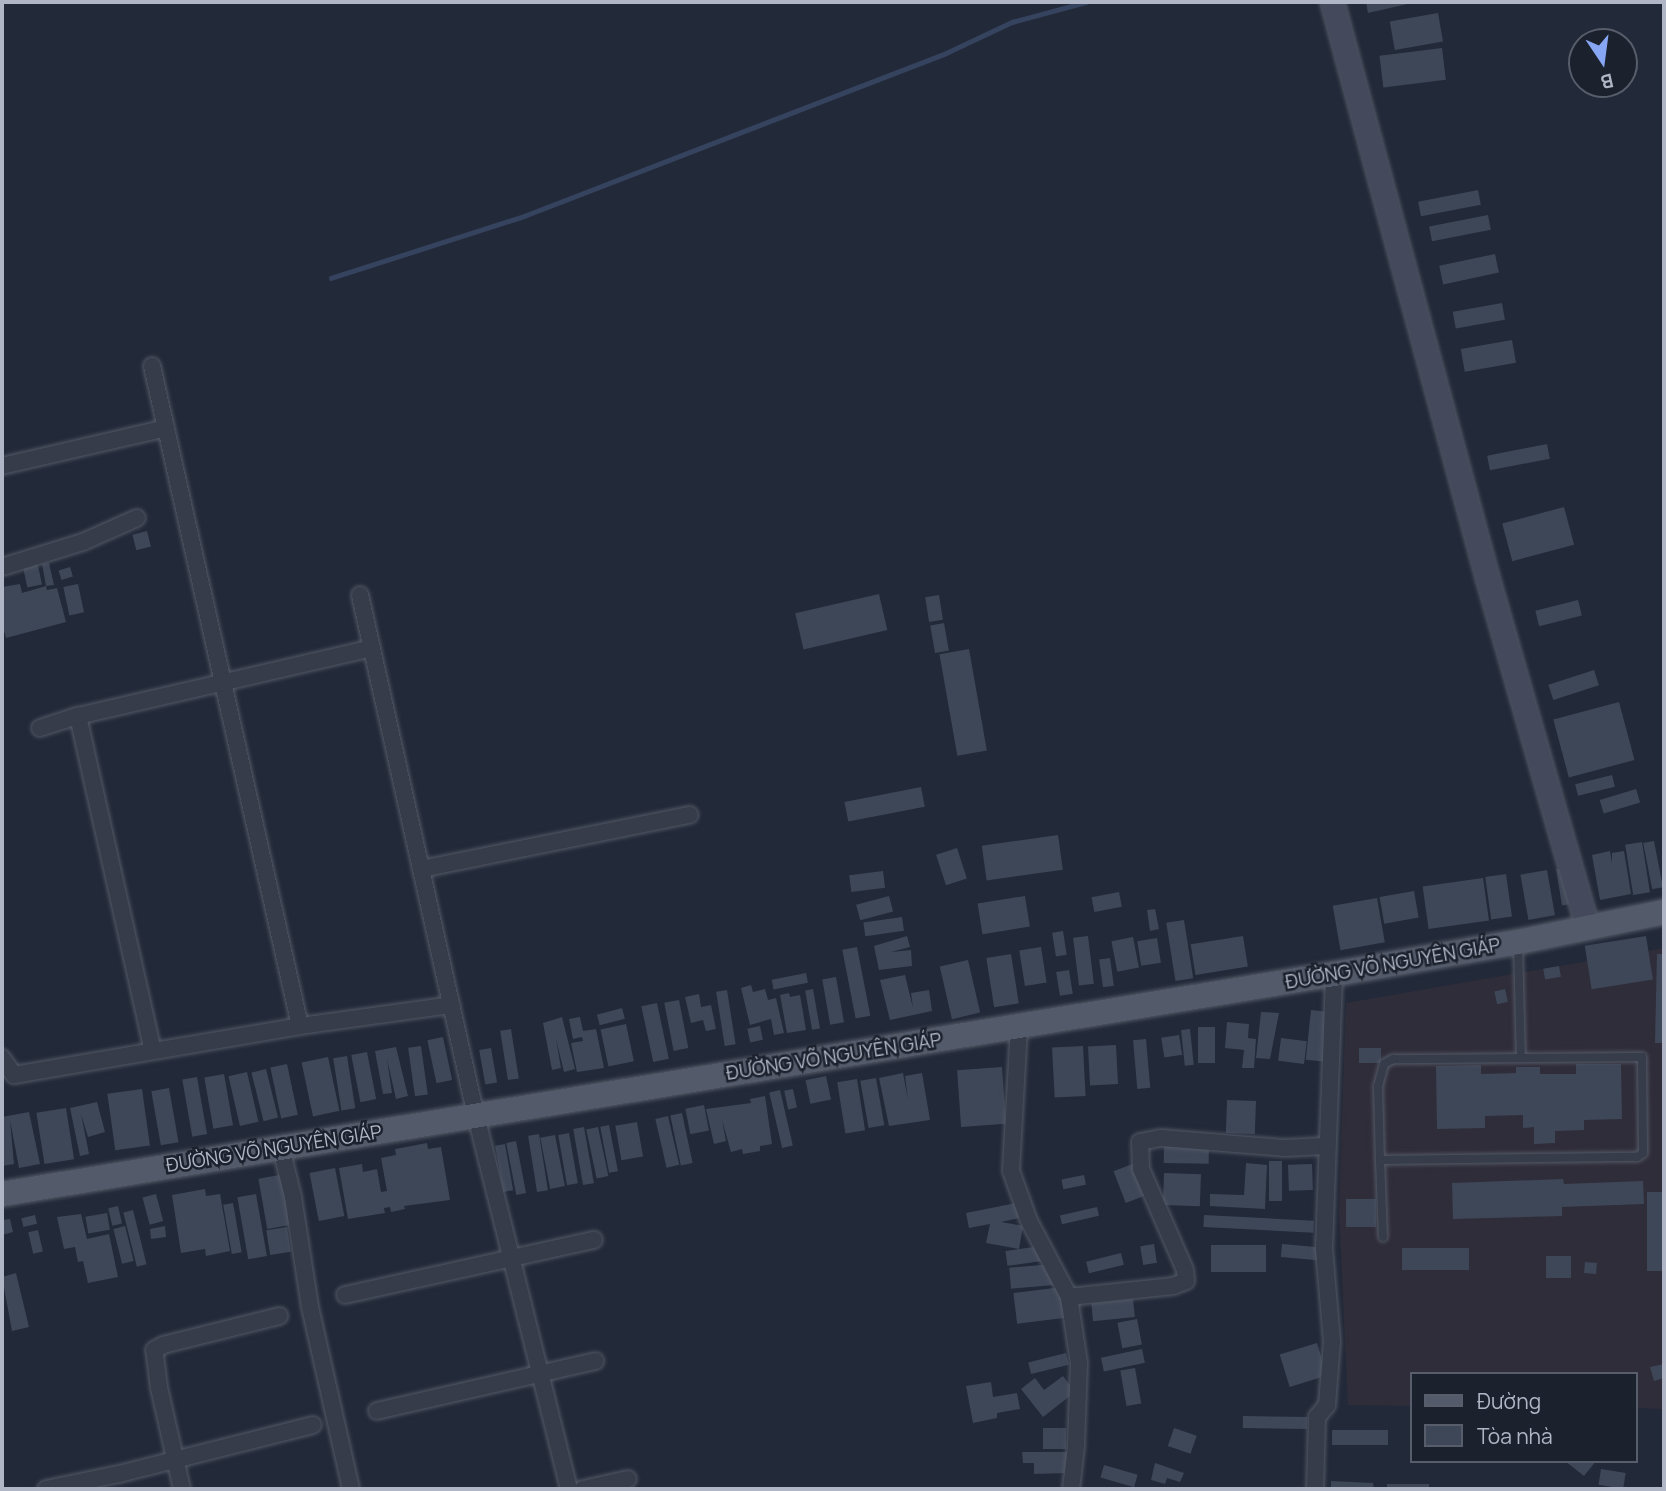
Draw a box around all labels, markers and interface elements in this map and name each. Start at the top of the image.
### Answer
north arrow [1568,28,1638,98]
text: B [1599,67,1616,96]
street label: ĐƯỜNG VÕ NGUYÊN GIÁP [1284,934,1502,994]
street label: ĐƯỜNG VÕ NGUYÊN GIÁP [725,1029,943,1085]
street label: ĐƯỜNG VÕ NGUYÊN GIÁP [165,1121,383,1177]
legend [1410,1372,1638,1463]
text: Đường [1477,1387,1541,1415]
text: Tòa nhà [1477,1422,1553,1450]

